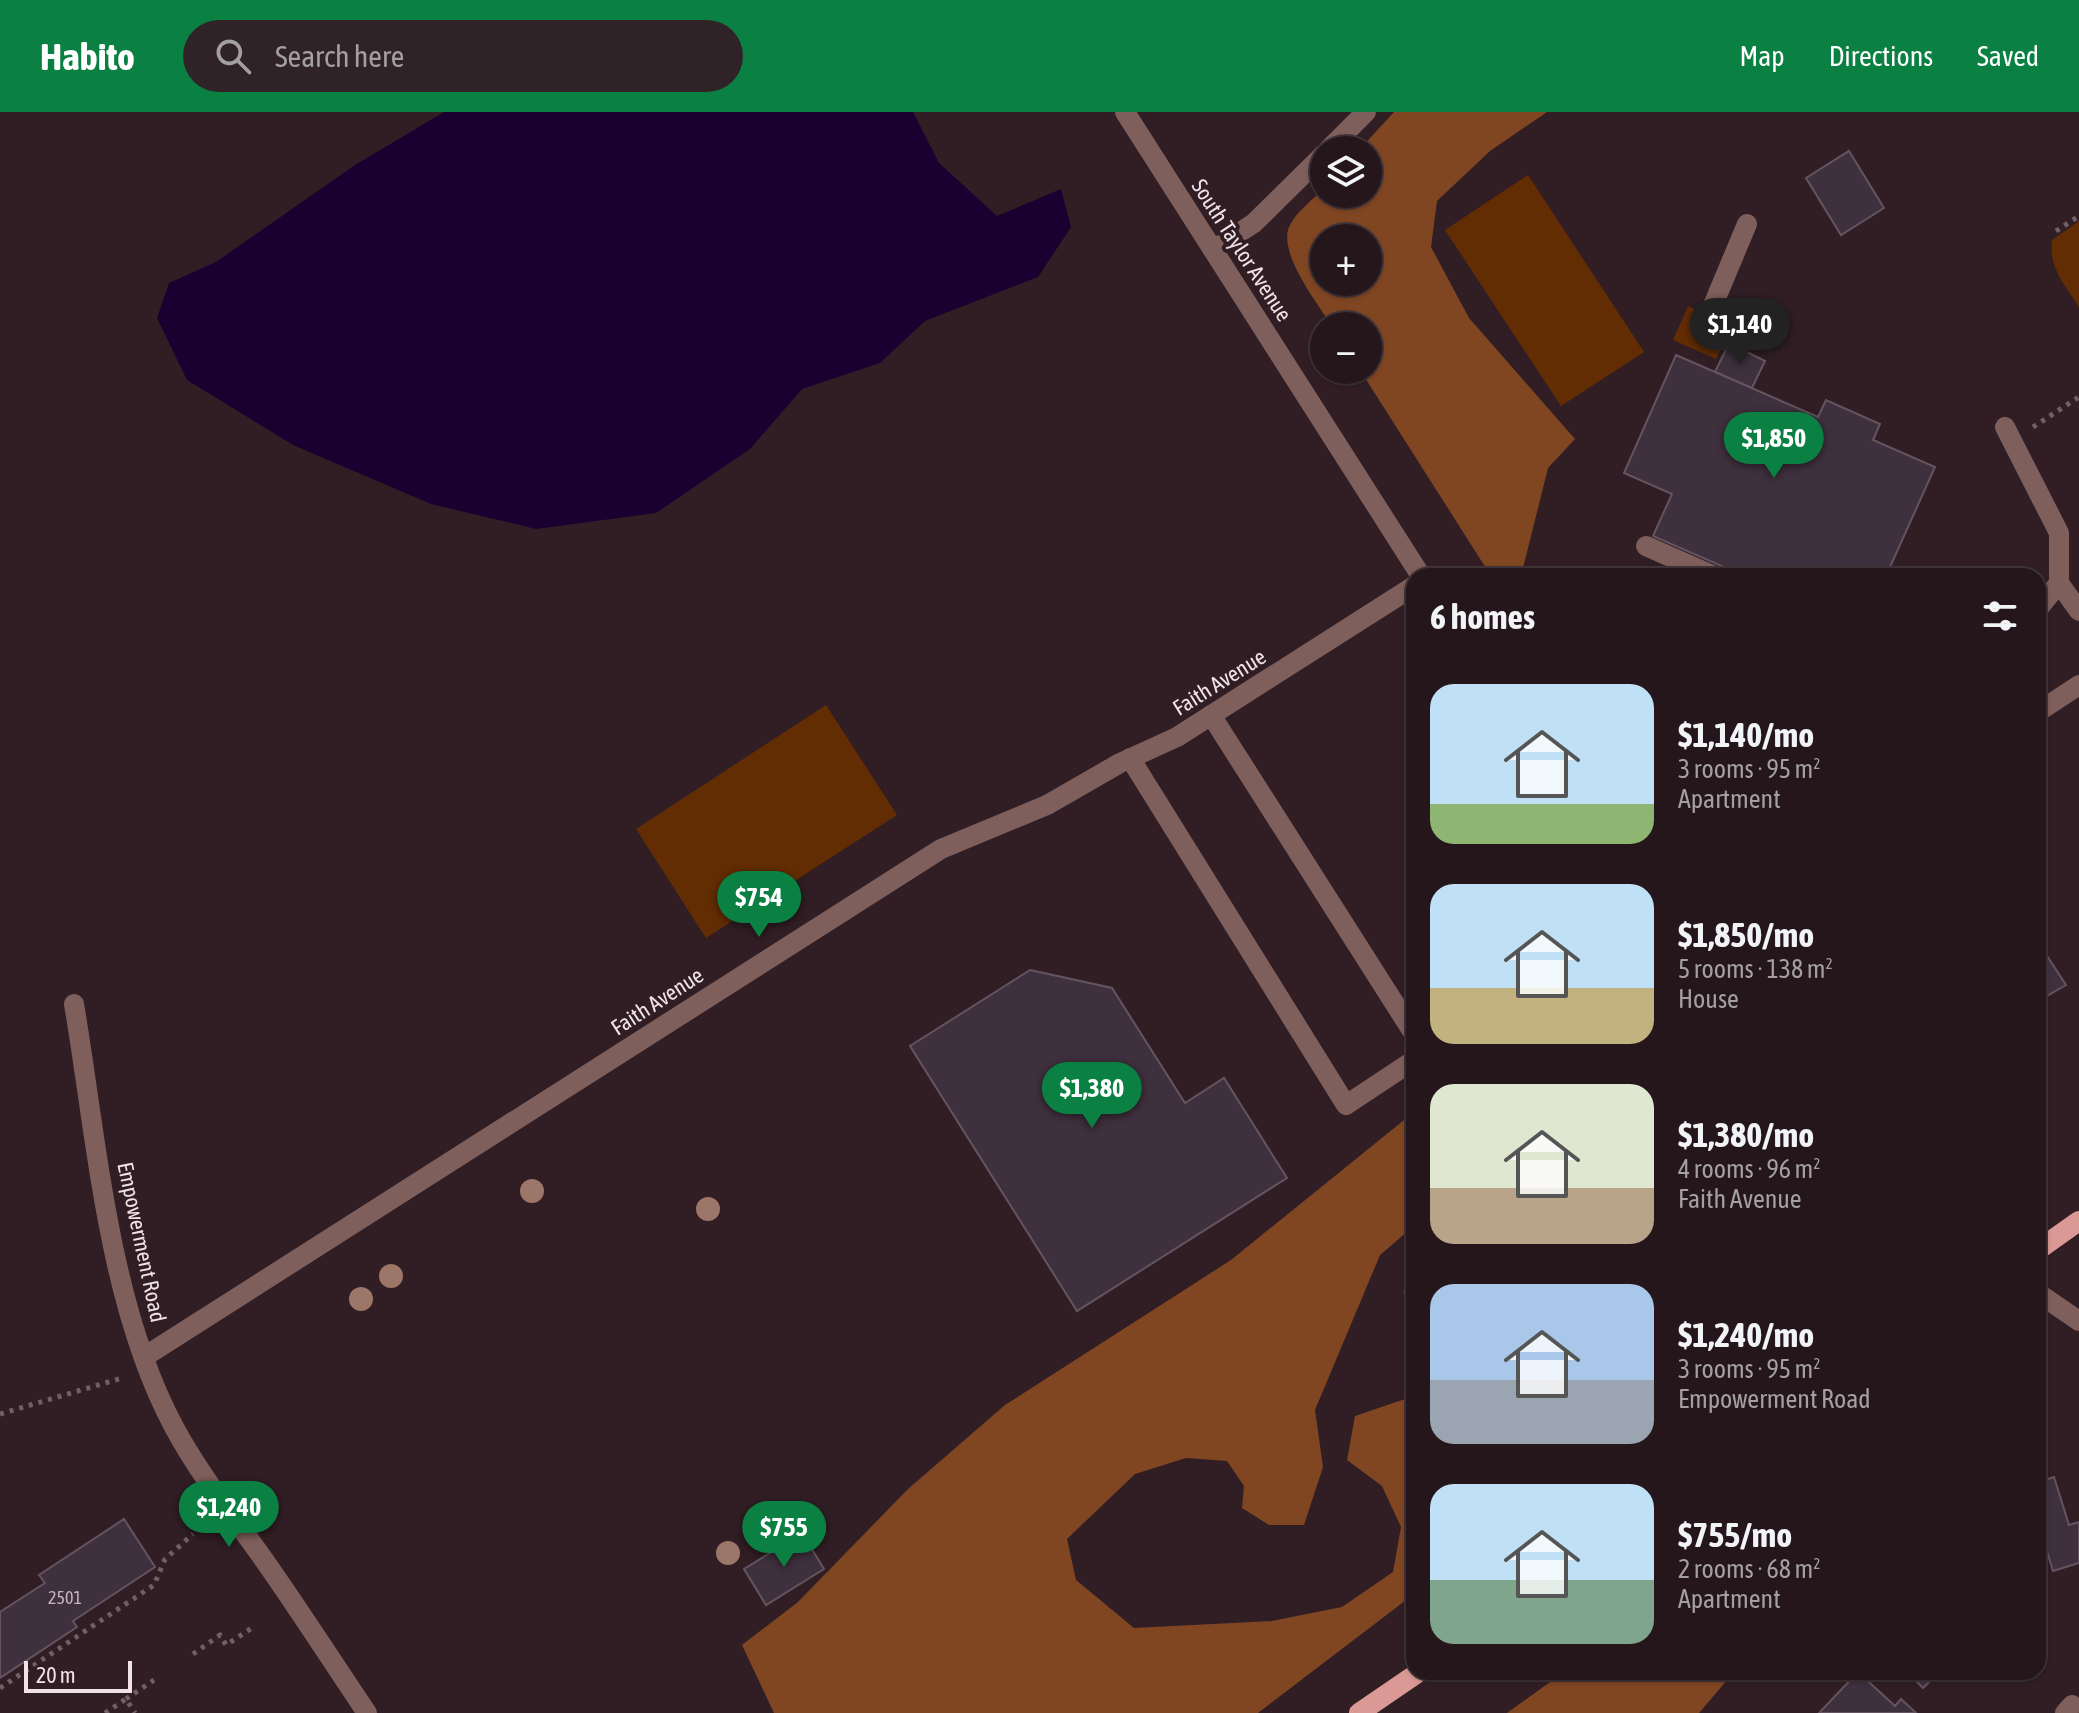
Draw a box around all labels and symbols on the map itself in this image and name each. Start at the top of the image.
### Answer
street label: South Taylor Avenue [1186,174,1298,326]
pin: $1,140 [1675,298,1805,366]
pin: $1,850 [1709,412,1839,480]
street label: Faith Avenue [1168,643,1270,721]
pin: $754 [712,871,806,939]
street label: Faith Avenue [606,962,708,1040]
pin: $1,380 [1027,1062,1157,1130]
street label: Empowerment Road [112,1160,172,1324]
pin: $1,240 [164,1481,294,1549]
pin: $755 [737,1501,831,1569]
house number: 2501 [48,1587,82,1608]
scale bar [24,1657,132,1693]

